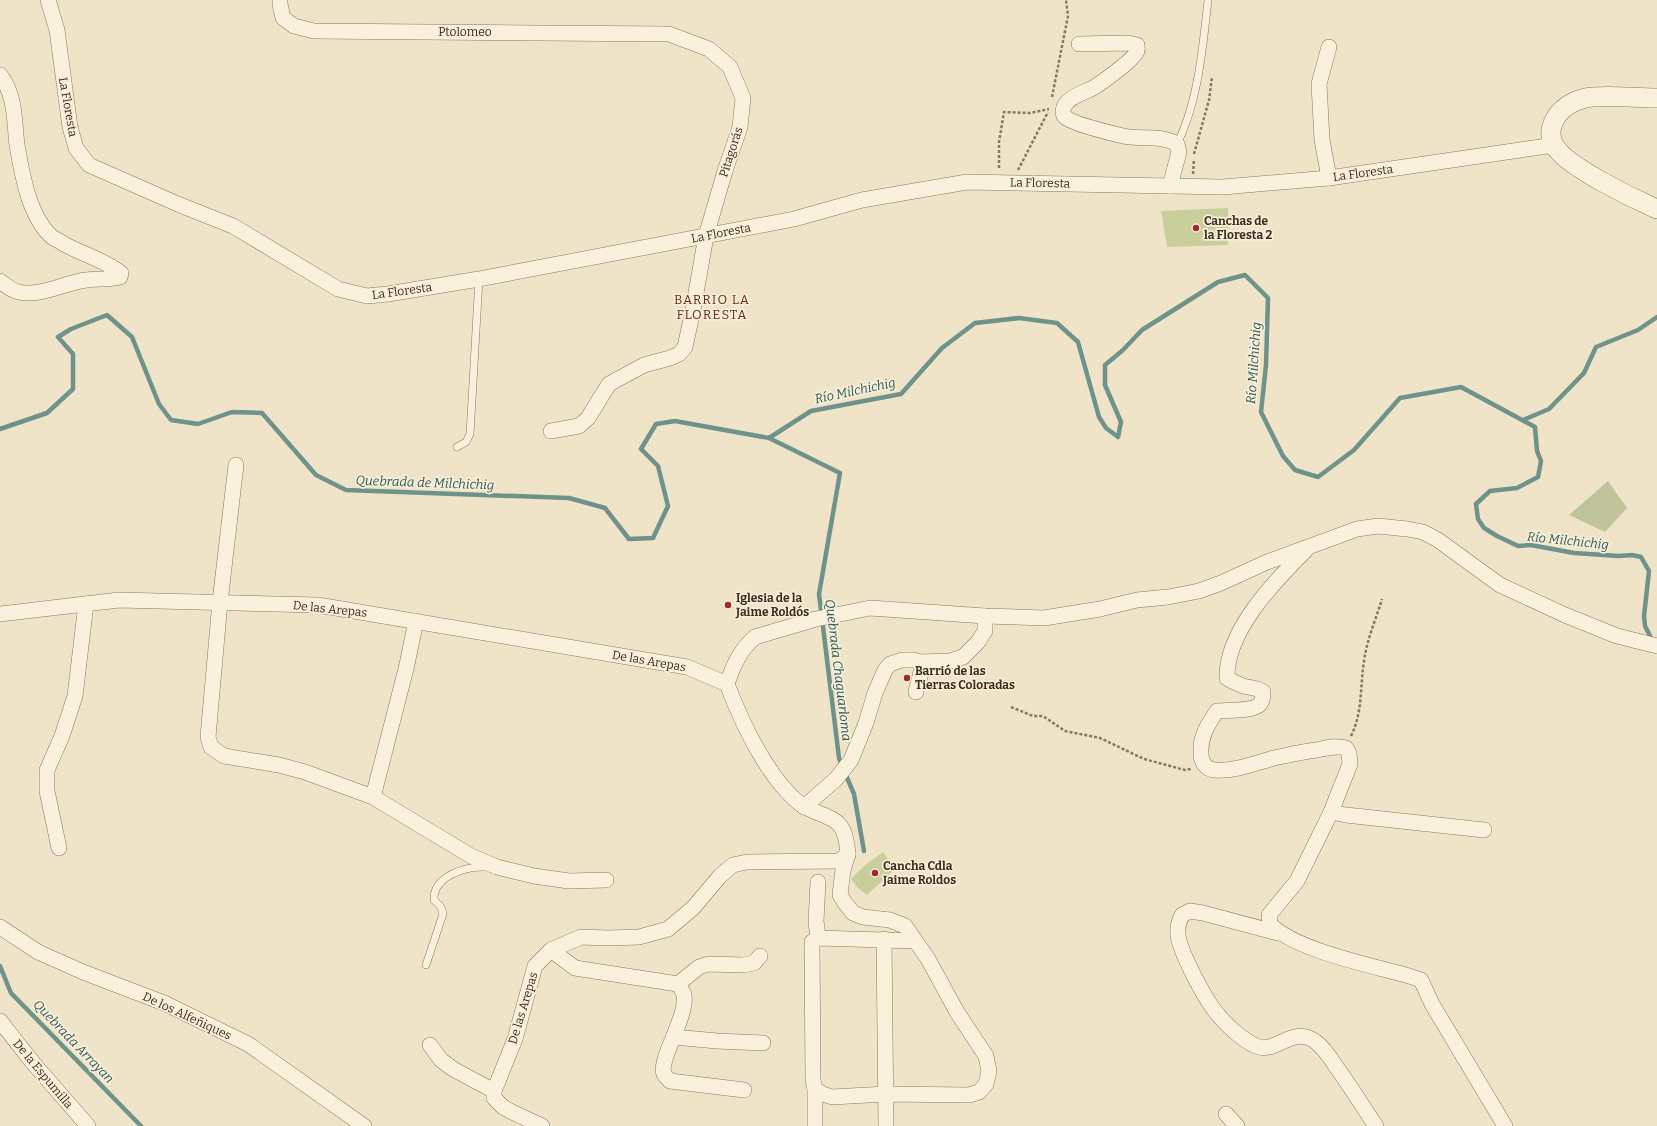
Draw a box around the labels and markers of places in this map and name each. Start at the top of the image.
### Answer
place label: Canchas de la Floresta 2 [1204,214,1272,242]
marker: Canchas de la Floresta 2 [1191,223,1201,233]
place label: Iglesia de la Jaime Roldós [735,591,809,619]
marker: Iglesia de la Jaime Roldós [723,600,733,610]
place label: Barrió de las Tierras Coloradas [915,664,1015,692]
marker: Barrió de las Tierras Coloradas [902,673,912,683]
place label: Cancha Cdla Jaime Roldos [882,859,956,887]
marker: Cancha Cdla Jaime Roldos [870,868,880,878]

